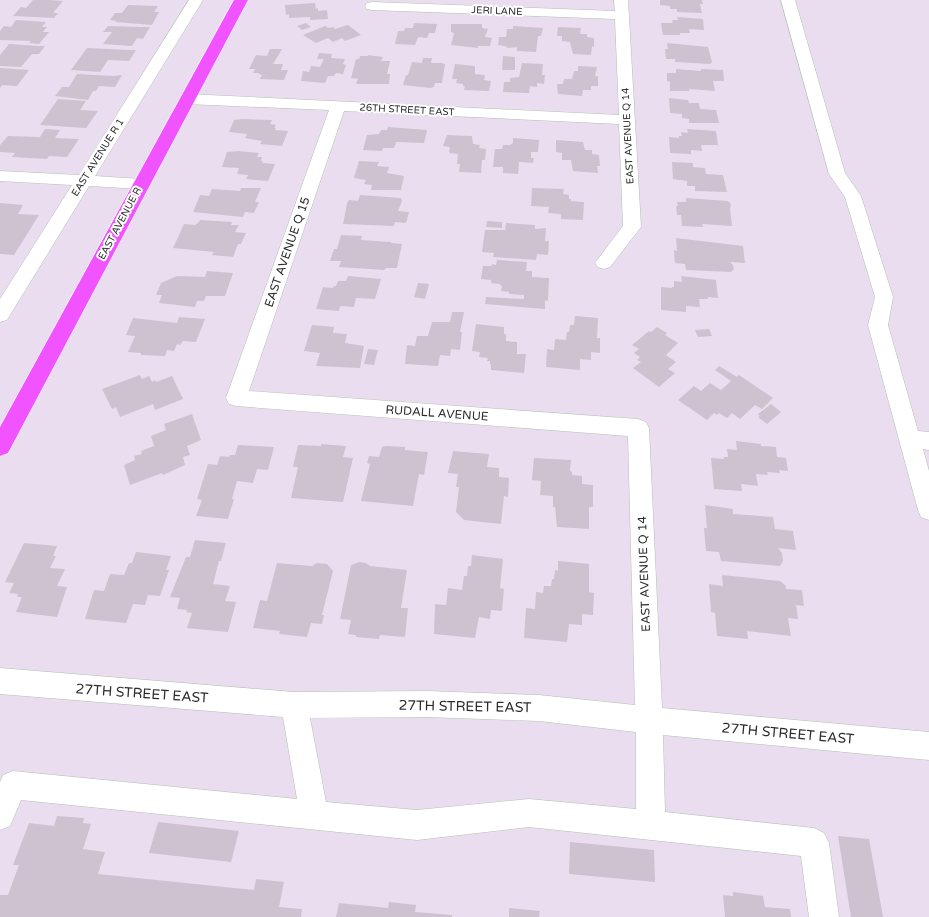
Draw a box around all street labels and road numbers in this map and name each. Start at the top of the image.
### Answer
street label: JERI LANE [471,4,523,18]
street label: EAST AVENUE Q 14 [619,87,637,184]
street label: 26TH STREET EAST [359,102,455,118]
street label: EAST AVENUE R 1 [69,117,127,199]
street label: EAST AVENUE R [96,185,144,262]
street label: EAST AVENUE Q 15 [262,195,312,309]
street label: RUDALL AVENUE [385,402,489,424]
street label: EAST AVENUE Q 14 [635,515,653,632]
street label: 27TH STREET EAST [75,680,209,707]
street label: 27TH STREET EAST [398,697,532,716]
street label: 27TH STREET EAST [721,719,855,748]

